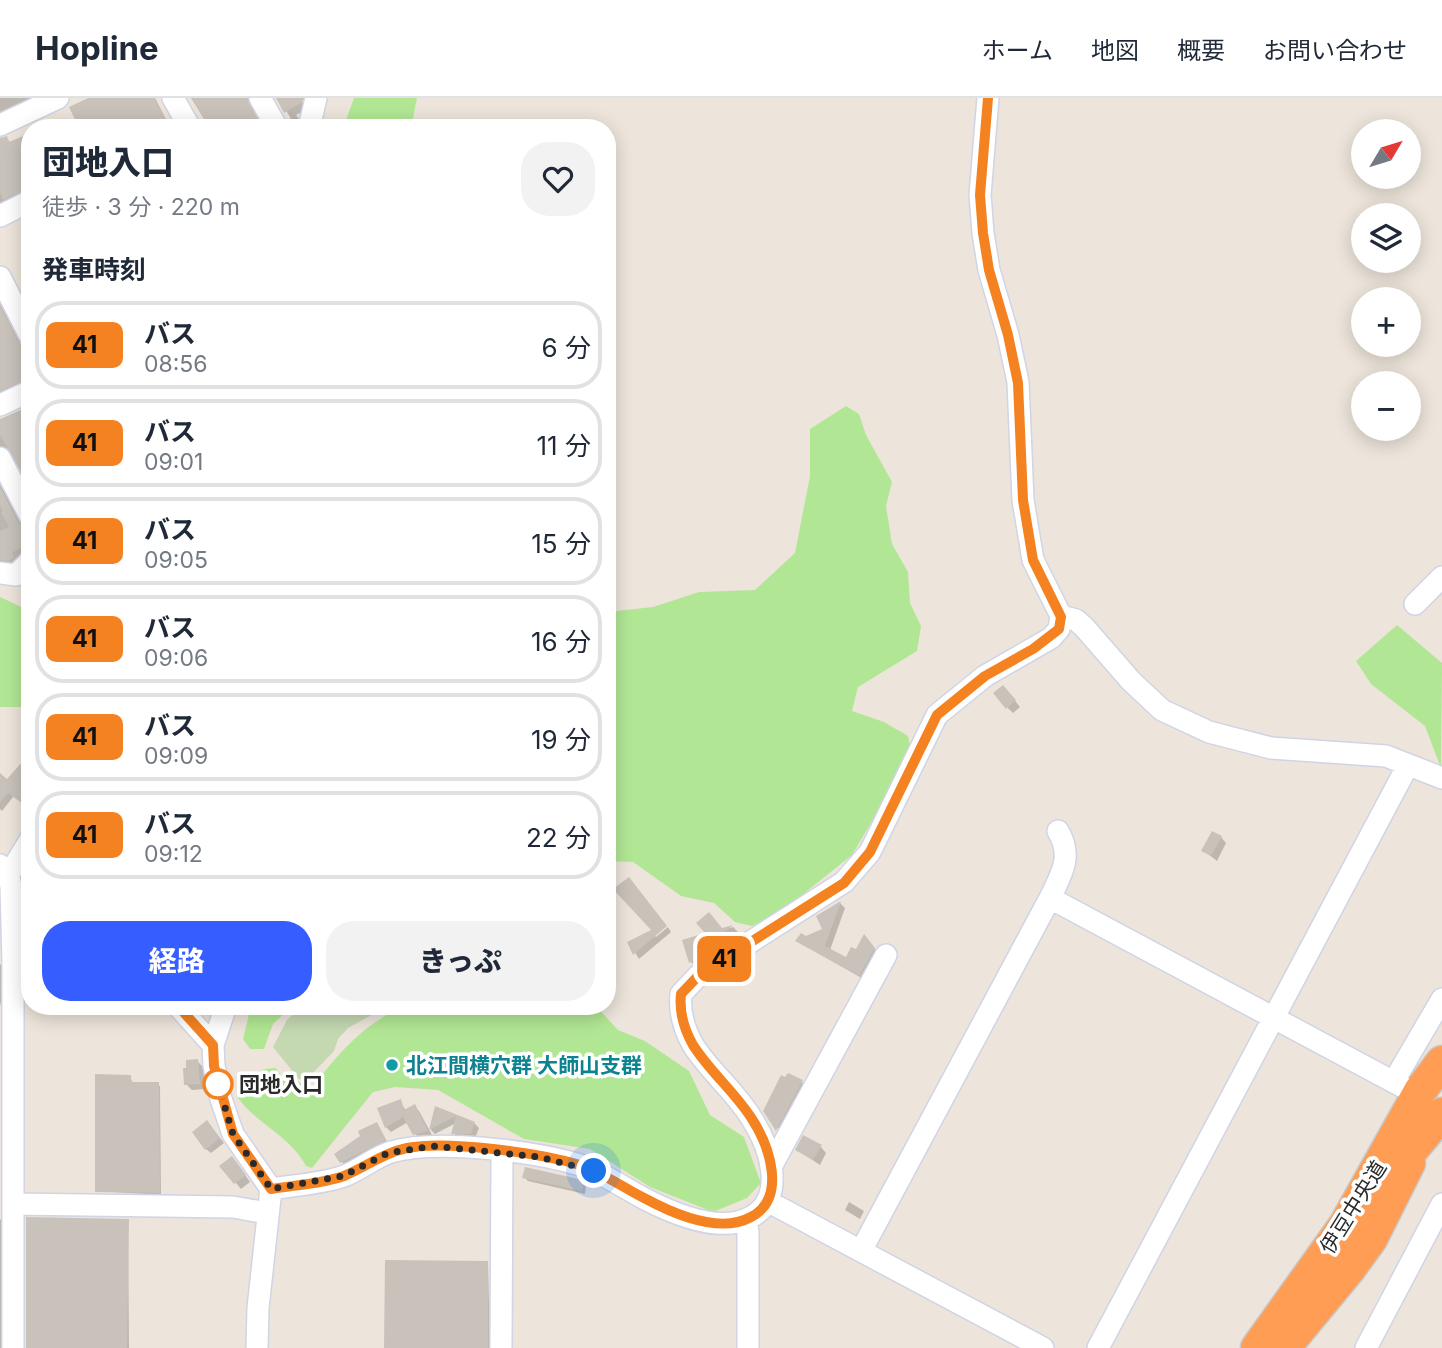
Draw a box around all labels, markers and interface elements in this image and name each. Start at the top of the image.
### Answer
text: Hopline [35,28,159,68]
text: ホーム [982,36,1053,65]
text: 地図 [1091,36,1139,65]
text: 概要 [1177,36,1225,65]
text: お問い合わせ [1263,36,1407,65]
north arrow [1351,119,1421,189]
map controls [1351,119,1421,441]
text: 団地入口 [42,142,174,182]
button: heart [521,142,595,216]
text: 徒歩 · 3 分 · 220 m [42,193,240,221]
button: layers [1351,203,1421,273]
text: 発車時刻 [42,254,146,285]
button: + [1351,287,1421,357]
text: バス [144,318,196,349]
text: 41 [72,330,97,359]
text: 6 分 [542,332,591,363]
text: 08:56 [144,350,208,378]
button: − [1351,371,1421,441]
text: バス [144,416,196,447]
text: 41 [72,428,97,457]
text: 11 分 [537,430,591,461]
text: 09:01 [144,448,203,476]
text: バス [144,514,196,545]
text: 41 [72,526,97,555]
text: 15 分 [531,528,591,559]
text: 09:05 [144,546,208,574]
text: バス [144,612,196,643]
text: 41 [72,624,97,653]
text: 16 分 [531,626,591,657]
text: 09:06 [144,644,208,672]
text: バス [144,710,196,741]
text: 41 [72,722,97,751]
text: 19 分 [531,724,591,755]
text: 09:09 [144,742,208,770]
text: バス [144,808,196,839]
text: 41 [72,820,97,849]
text: 22 分 [526,822,591,853]
text: 09:12 [144,840,203,868]
button: 経路 [42,921,312,1001]
button: きっぷ [326,921,595,1001]
line badge: 41 [692,936,756,982]
text: 41 [711,944,737,973]
place label: 北江間横穴群 大師山支群 [406,1053,642,1078]
marker: 北江間横穴群 大師山支群 [384,1057,400,1073]
marker: 団地入口 [203,1069,233,1099]
place label: 団地入口 [239,1072,323,1097]
your location [576,1153,611,1188]
street label: 伊豆中央道 [1315,1156,1391,1258]

